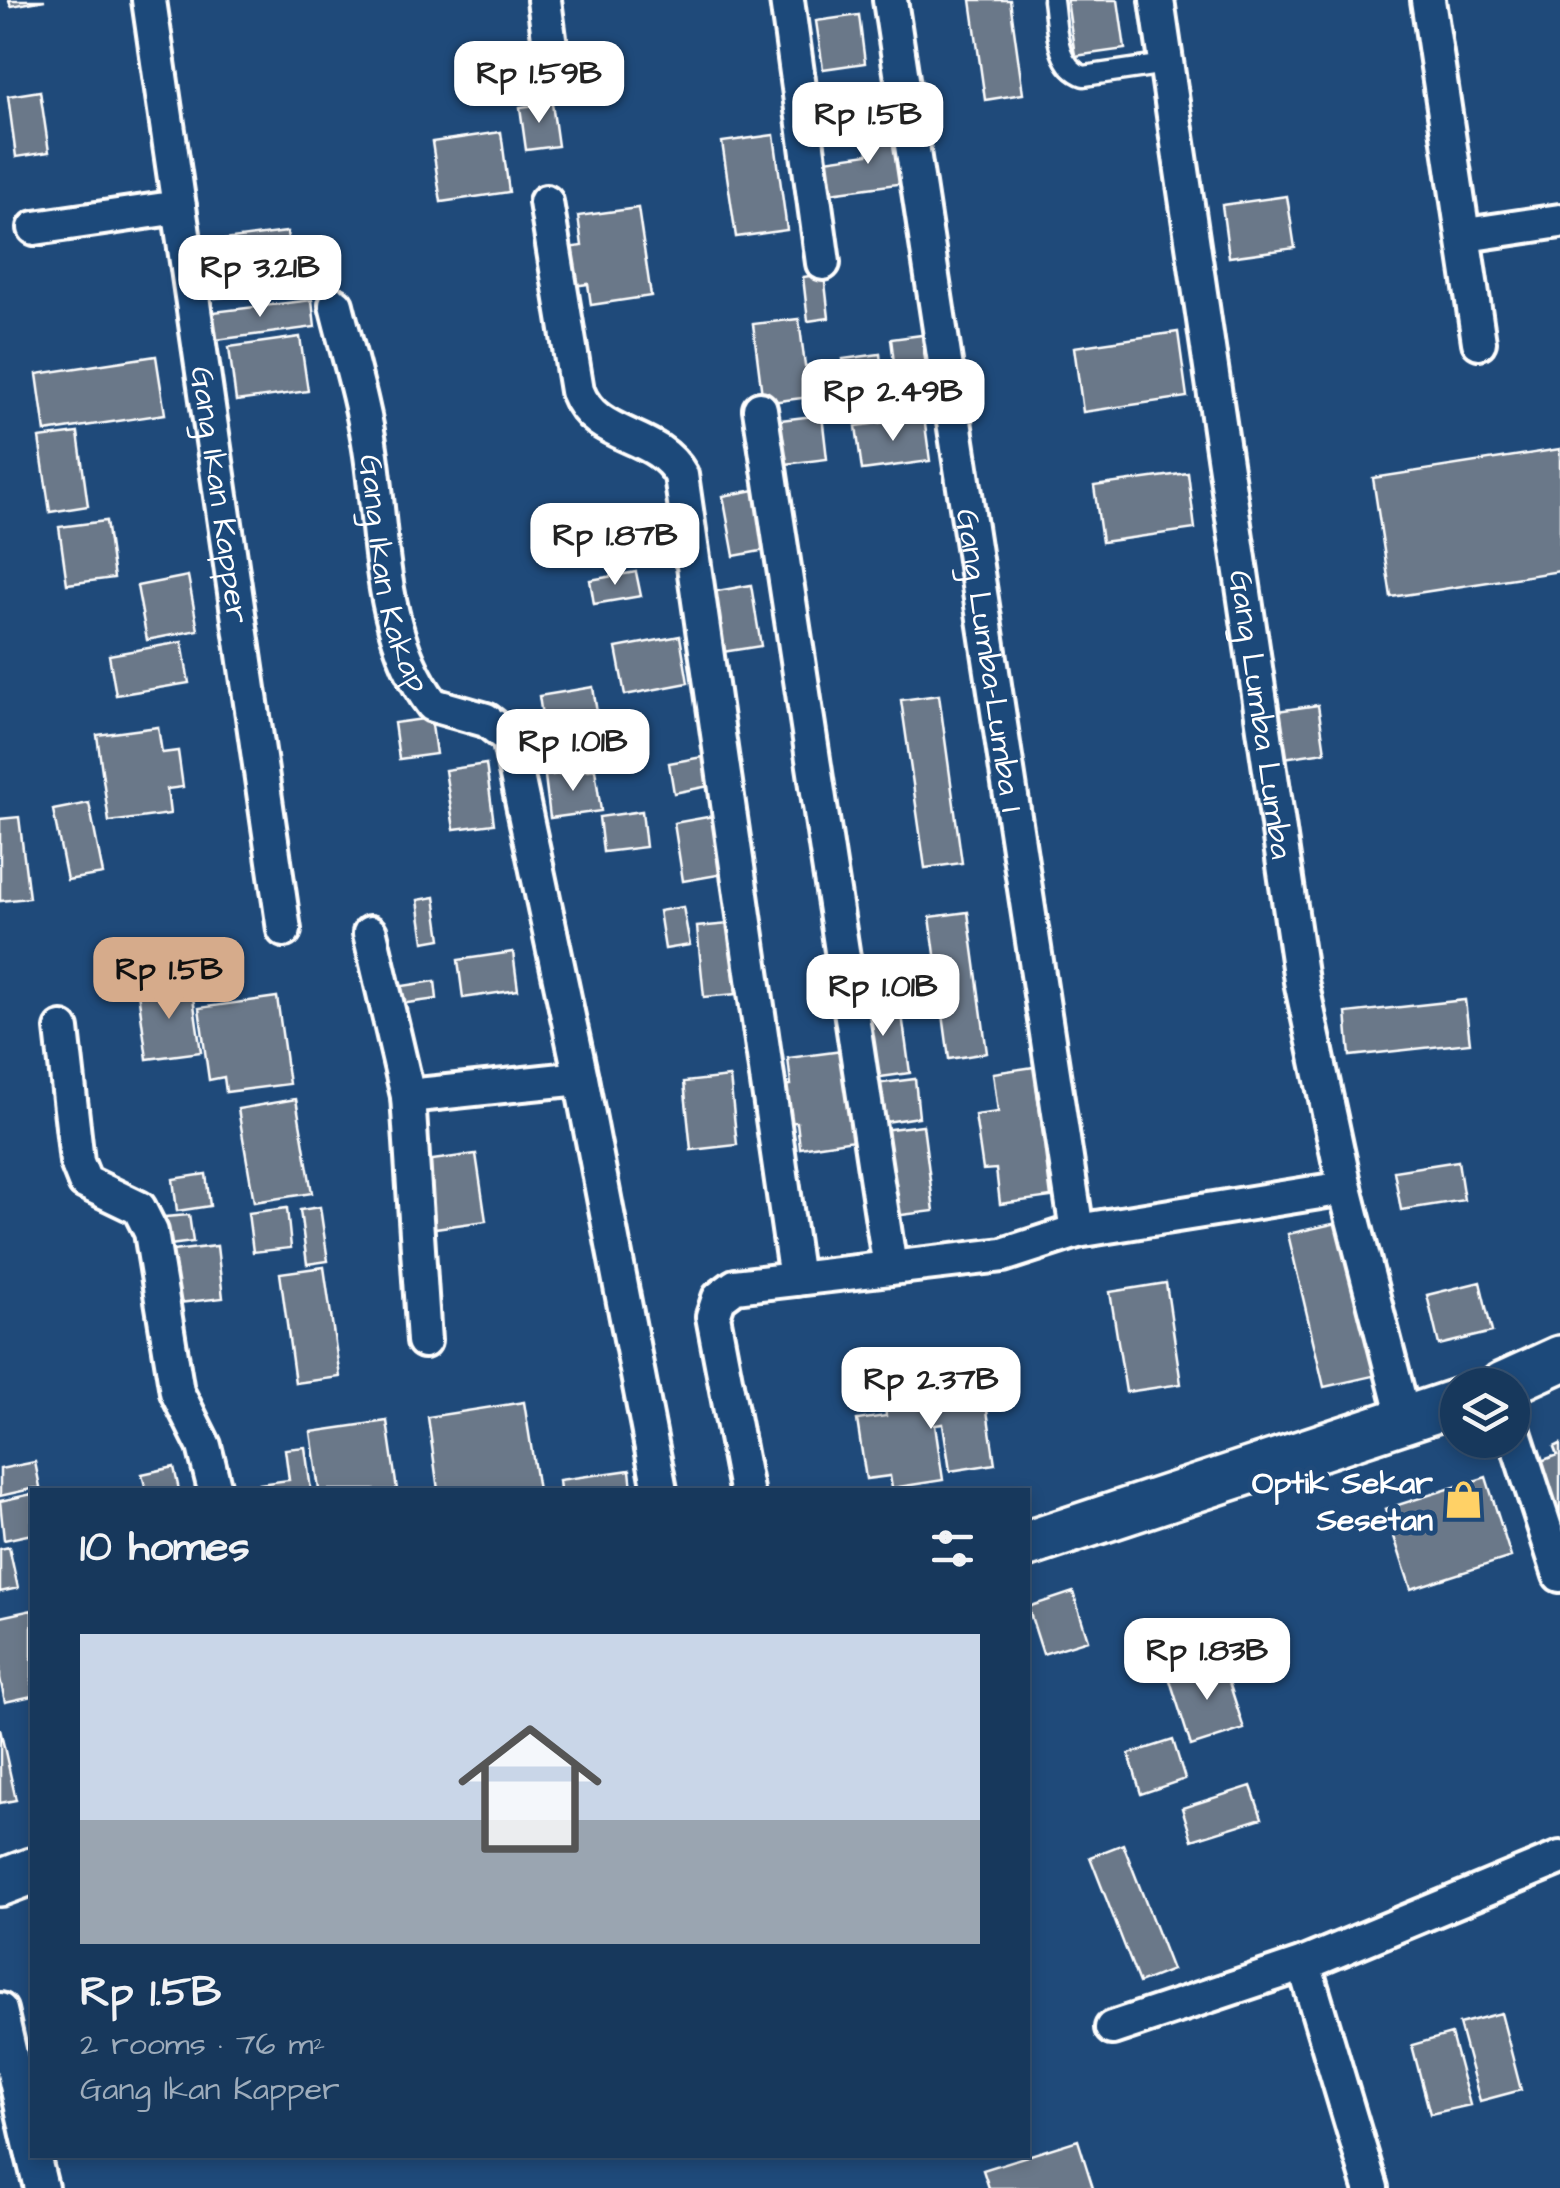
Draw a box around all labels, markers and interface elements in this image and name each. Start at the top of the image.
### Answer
pin: Rp 1.59B [436,41,642,126]
text: Rp 1.59B [476,51,602,96]
pin: Rp 1.5B [776,82,960,167]
text: Rp 1.5B [814,92,922,137]
pin: Rp 3.21B [157,235,363,320]
text: Rp 3.21B [200,245,320,290]
pin: Rp 2.49B [790,359,996,444]
street label: Gang Ikan Kapper [178,363,260,627]
text: Rp 2.49B [824,369,963,414]
street label: Gang Ikan Kakap [347,452,440,702]
pin: Rp 1.87B [512,503,718,588]
street label: Gang Lumba-Lumba I [944,506,1034,816]
text: Rp 1.87B [552,513,678,558]
street label: Gang Lumba Lumba [1217,567,1304,862]
pin: Rp 1.01B [470,709,676,794]
text: Rp 1.01B [518,719,628,764]
pin: Rp 1.5B [77,937,261,1022]
text: Rp 1.5B [115,947,223,992]
pin: Rp 1.01B [780,954,986,1039]
text: Rp 1.01B [828,964,938,1009]
pin: Rp 2.37B [828,1347,1034,1432]
text: Rp 2.37B [864,1357,998,1402]
map controls [1440,1368,1530,1458]
button: layers [1440,1368,1530,1458]
place label: Optik Sekar Sesetan [1252,1461,1433,1543]
shop icon: Optik Sekar Sesetan [1442,1479,1484,1521]
text: 10 homes [80,1519,250,1577]
icon: filters [925,1521,980,1576]
pin: Rp 1.83B [1104,1618,1310,1703]
text: Rp 1.83B [1146,1628,1268,1673]
icon: home [440,1699,620,1879]
text: Rp 1.5B [80,1964,221,2022]
text: 2 rooms · 76 m² [80,2022,325,2067]
text: Gang Ikan Kapper [80,2067,340,2112]

